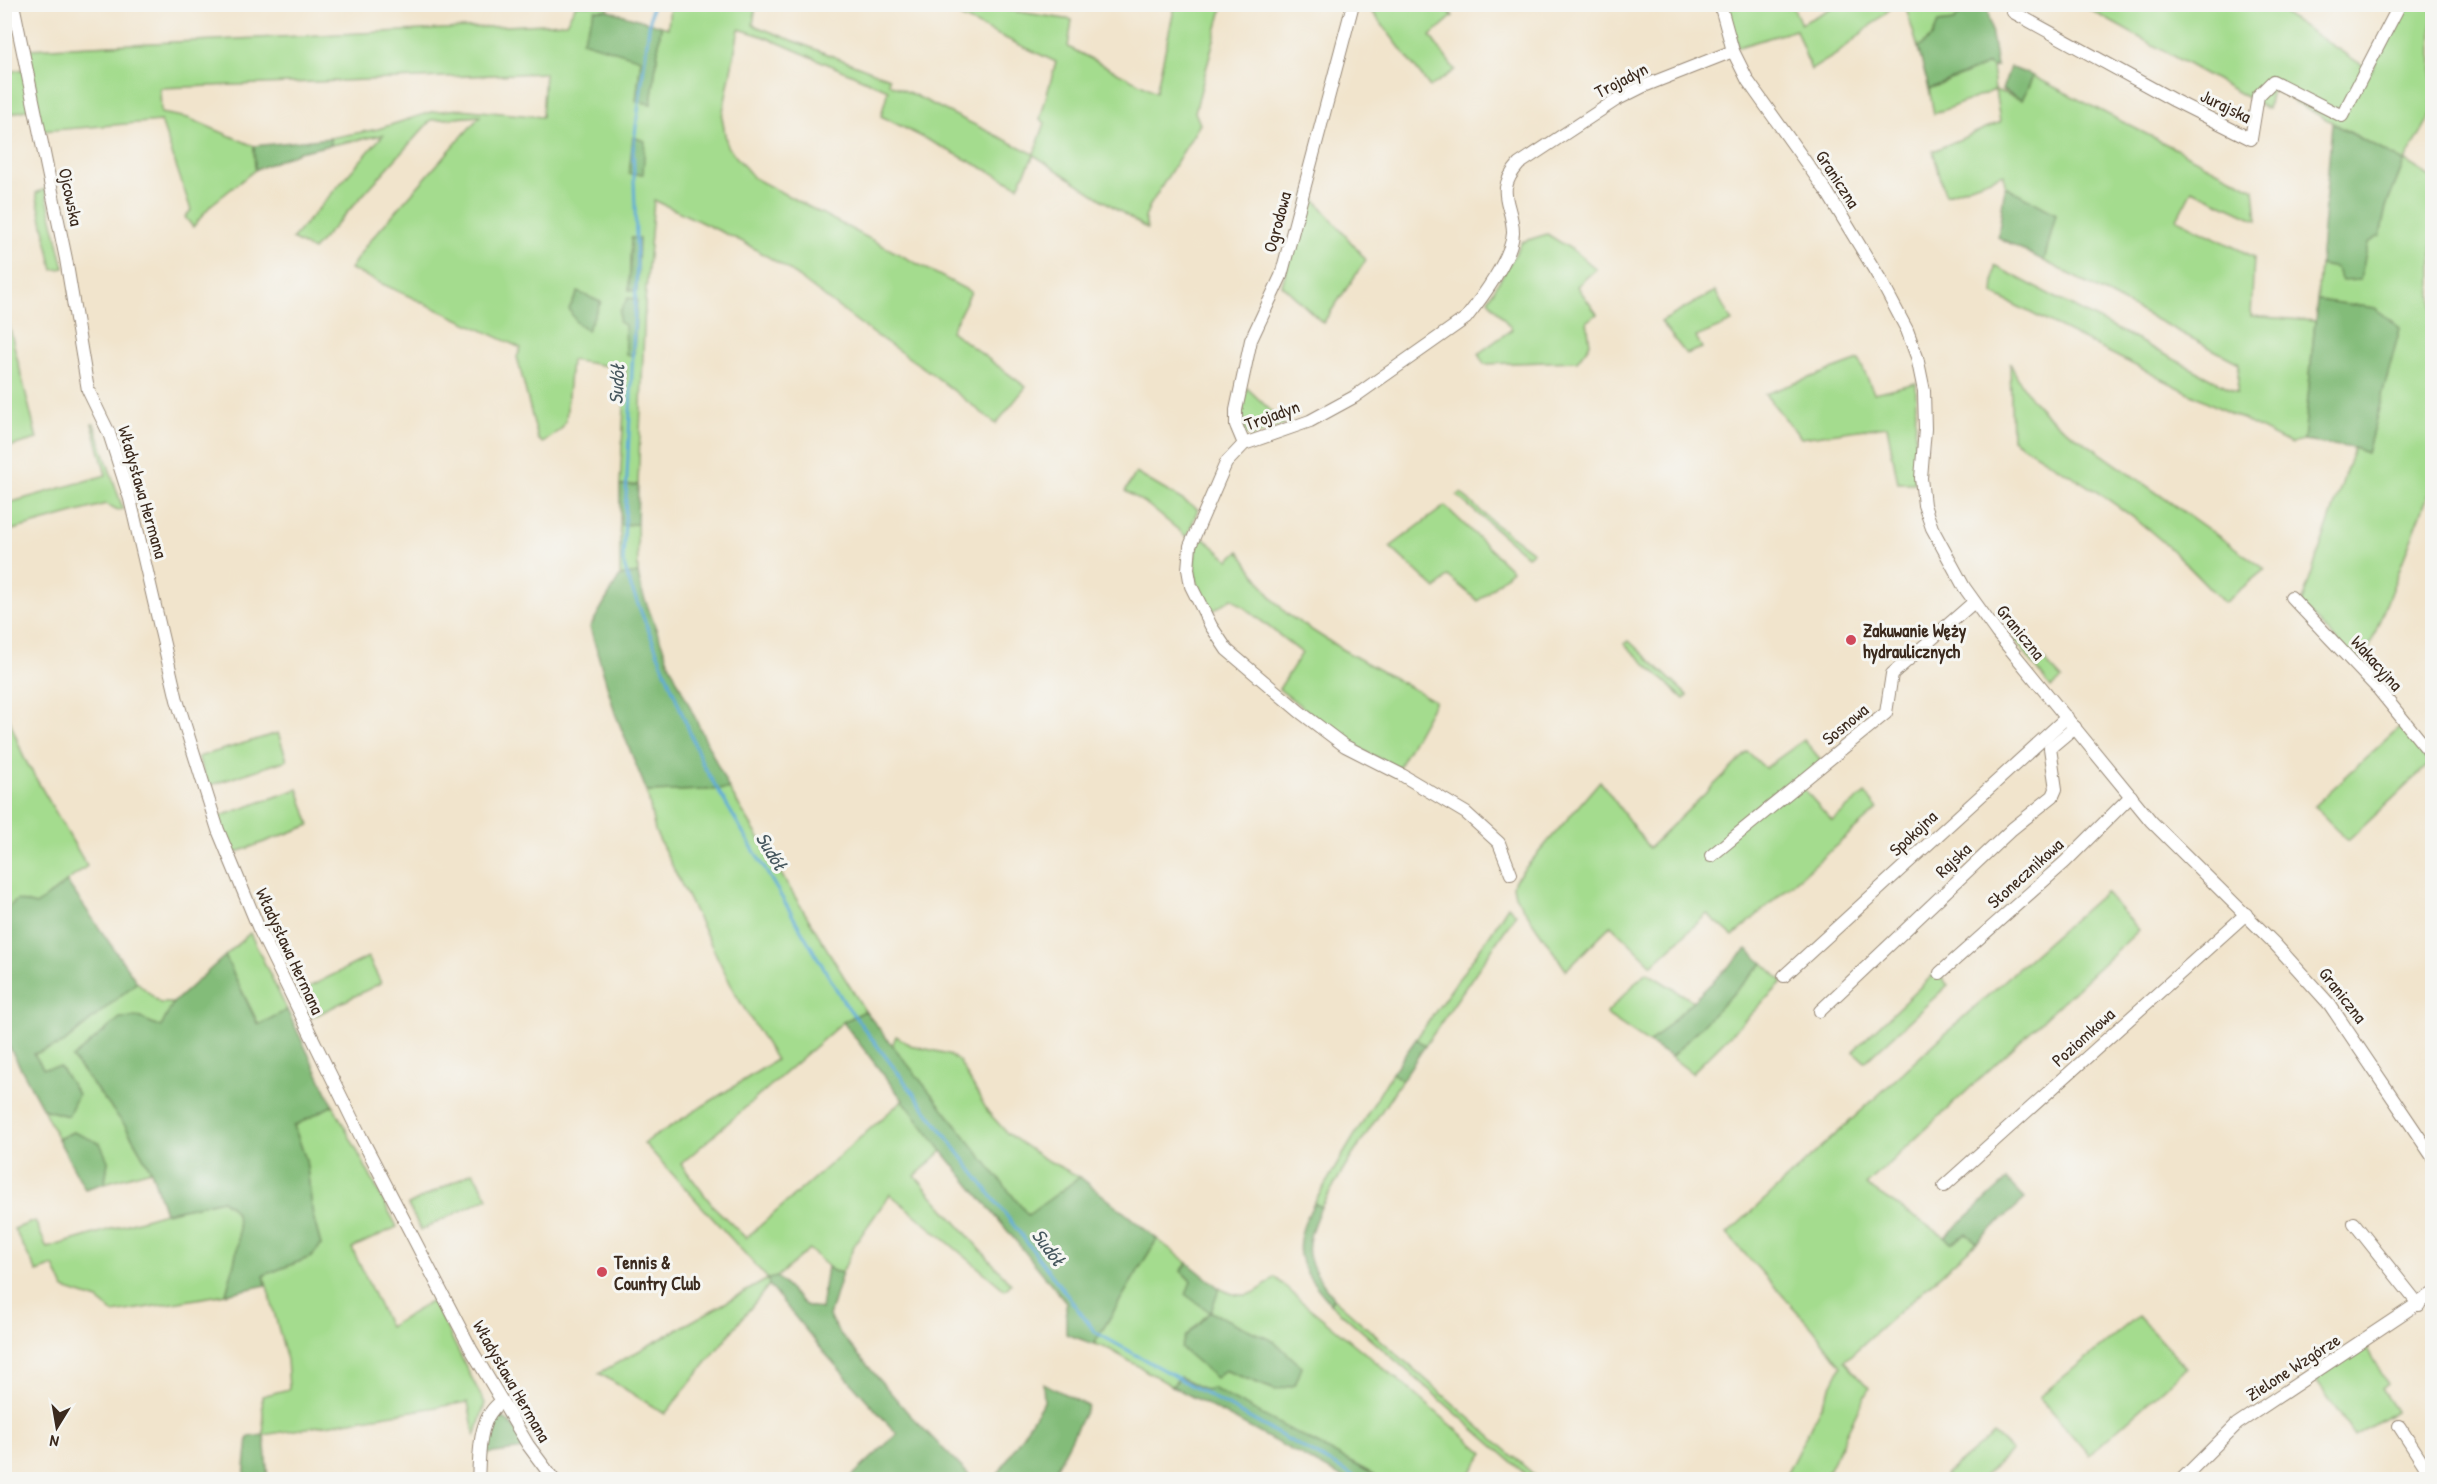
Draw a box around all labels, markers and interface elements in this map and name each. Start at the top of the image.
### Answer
street label: Trojadyn [1590,56,1652,104]
street label: Jurajska [2196,83,2256,129]
street label: Graniczna [1810,145,1866,213]
street label: Ojcowska [53,166,89,228]
street label: Ogrodowa [1257,189,1297,255]
water label: Sudół [601,362,631,405]
street label: Trojadyn [1241,394,1303,436]
street label: Władysława Hermana [112,423,174,561]
street label: Graniczna [1991,599,2051,665]
place label: Zakuwanie Węży hydraulicznych [1863,618,1967,665]
street label: Wakacyjna [2345,630,2409,696]
marker: Zakuwanie Węży hydraulicznych [1844,633,1858,647]
street label: Sosnowa [1817,697,1873,751]
street label: Spokojna [1883,804,1943,862]
water label: Sudół [750,827,795,877]
street label: Słonecznikowa [1981,832,2069,914]
street label: Rajska [1930,837,1976,883]
street label: Władysława Hermana [250,884,330,1018]
street label: Graniczna [2313,962,2373,1028]
street label: Poziomkowa [2046,1002,2120,1072]
water label: Sudół [1026,1223,1073,1272]
place label: Tennis & Country Club [613,1250,701,1297]
marker: Tennis & Country Club [595,1265,609,1279]
street label: Władysława Hermana [467,1315,557,1447]
street label: Zielone Wzgórze [2241,1327,2345,1407]
north arrow [27,1397,87,1457]
text: N [47,1430,60,1453]

